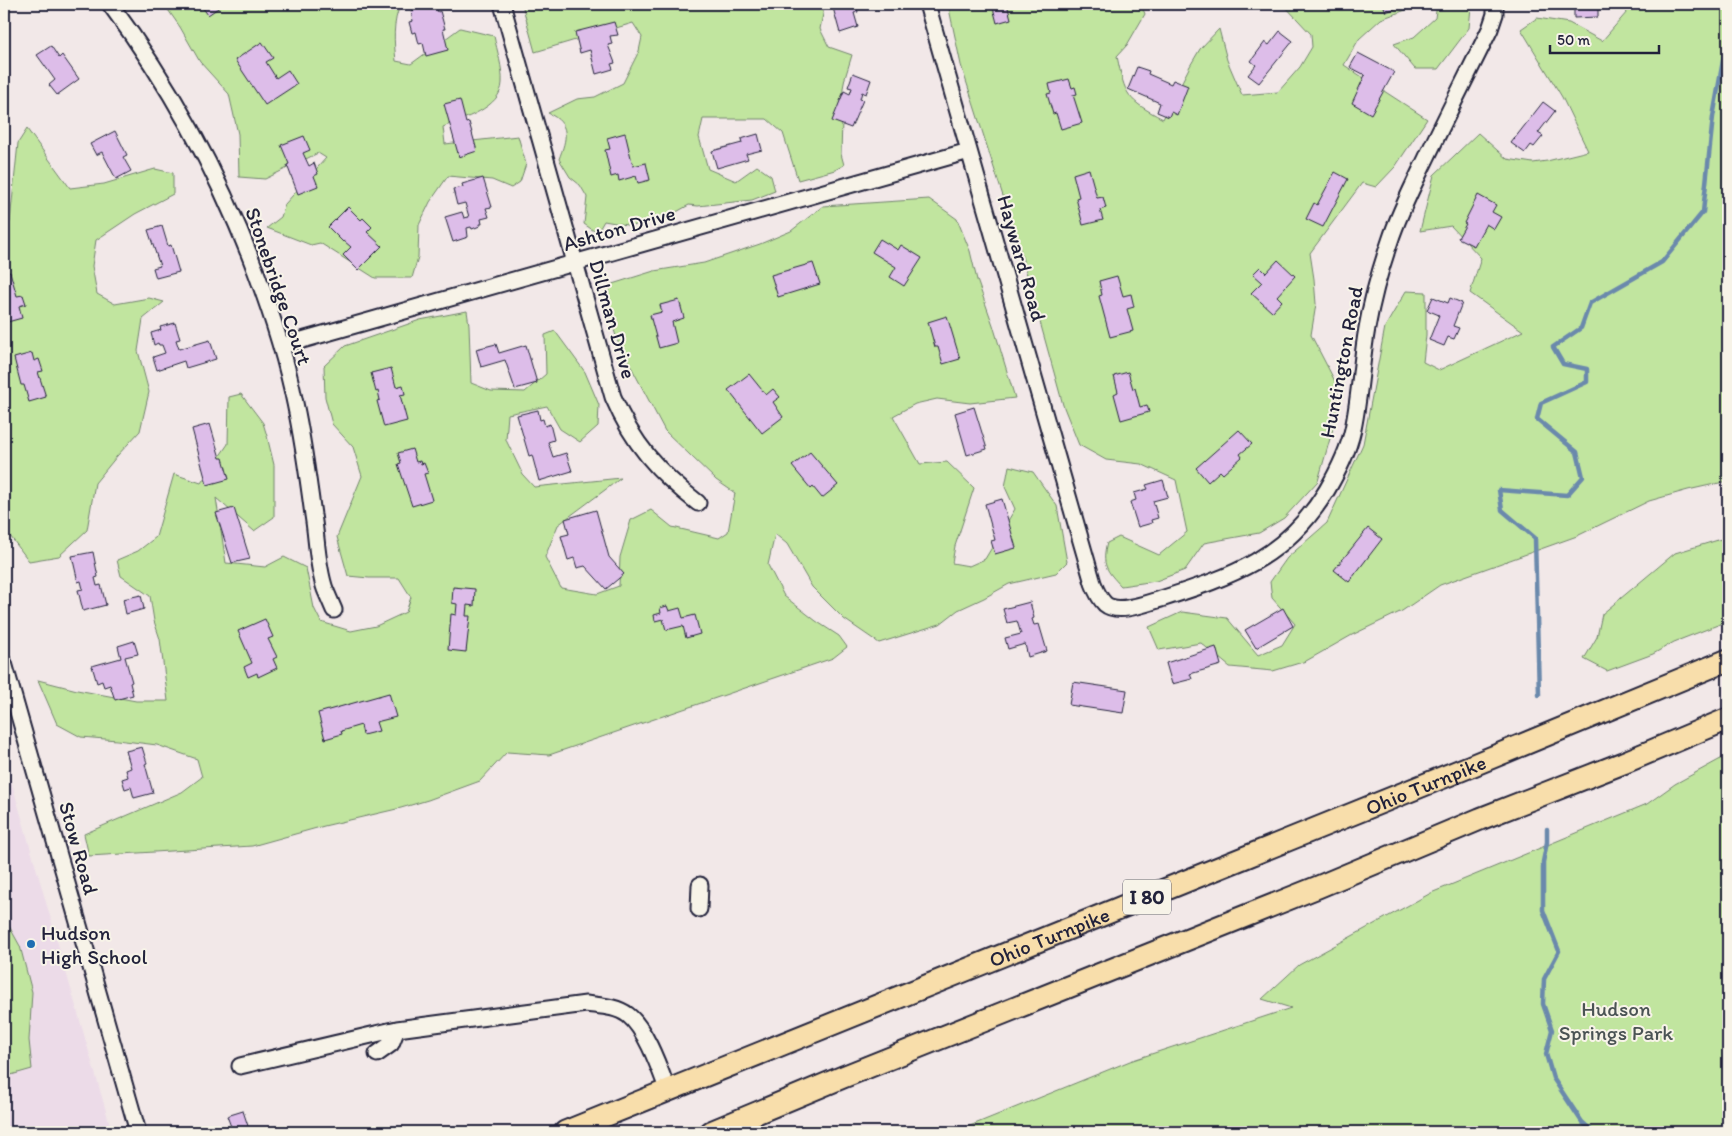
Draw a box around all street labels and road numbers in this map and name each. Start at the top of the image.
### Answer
street label: Hayward Road [992,192,1052,324]
street label: Ashton Drive [560,200,678,256]
street label: Stonebridge Court [240,204,318,368]
street label: Dillman Drive [584,257,642,381]
street label: Huntington Road [1314,283,1368,440]
street label: Ohio Turnpike [1361,749,1489,820]
street label: Stow Road [54,799,104,898]
road number: I 80 [1123,880,1171,914]
street label: Ohio Turnpike [985,901,1113,972]

